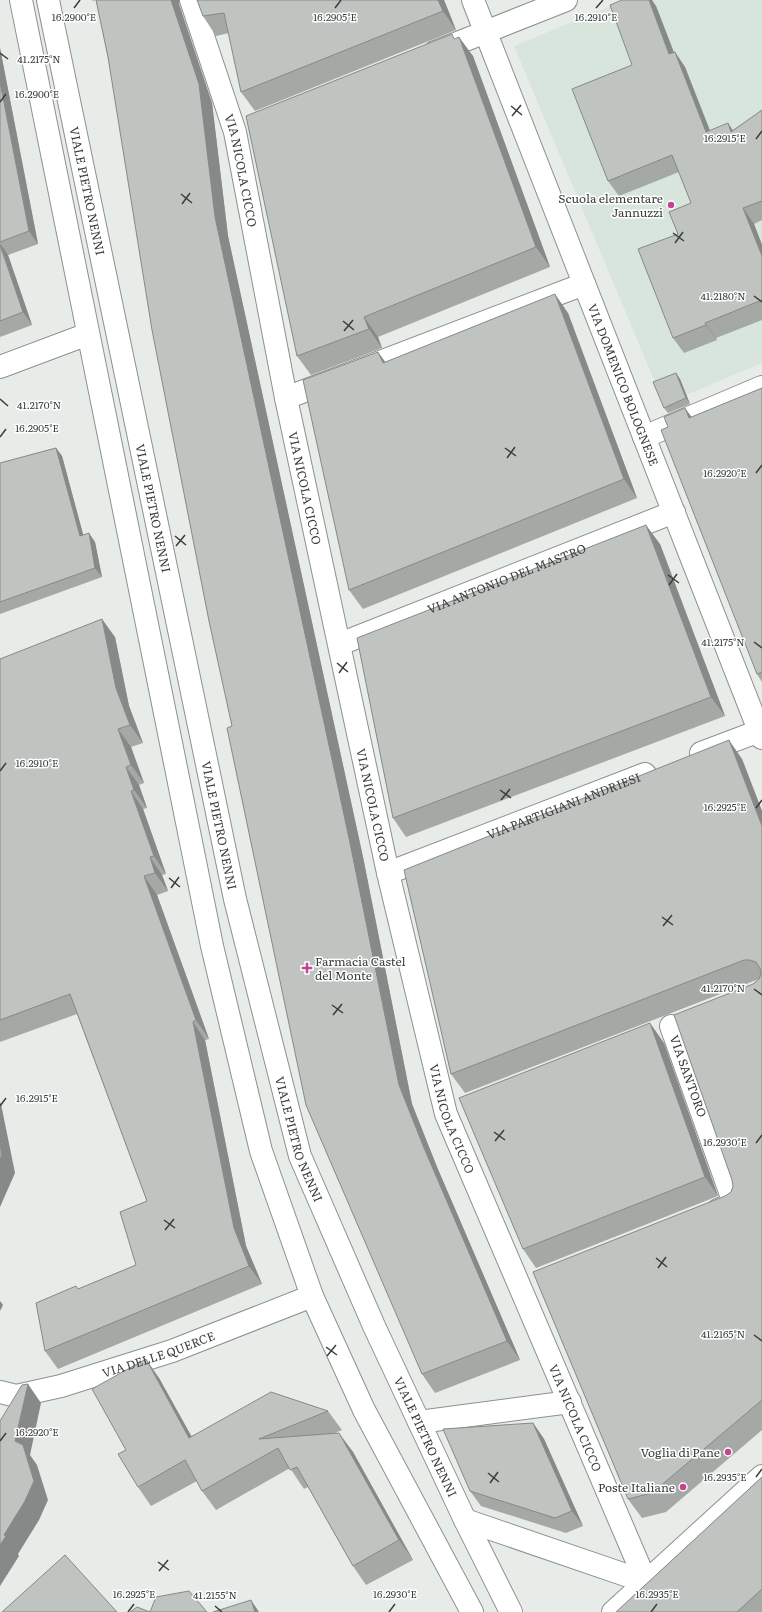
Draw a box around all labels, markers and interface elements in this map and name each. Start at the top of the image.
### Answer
text: 16.2900°E [52,9,96,24]
text: 16.2905°E [313,9,357,24]
text: 16.2910°E [575,9,617,24]
text: 41.2175°N [17,51,61,66]
text: 16.2900°E [15,86,59,101]
street label: VIA NICOLA CICCO [221,111,262,228]
street label: VIALE PIETRO NENNI [66,125,110,257]
text: 16.2915°E [704,130,746,145]
place label: Scuola elementare Jannuzzi [558,189,663,221]
marker: Scuola elementare Jannuzzi [666,200,676,210]
text: 41.2180°N [701,288,745,303]
street label: VIA DOMENICO BOLOGNESE [584,301,664,469]
text: 41.2170°N [17,397,61,412]
text: 16.2905°E [15,420,59,435]
street label: VIA NICOLA CICCO [284,430,326,546]
street label: VIALE PIETRO NENNI [132,442,176,574]
text: 16.2920°E [703,465,747,480]
street label: VIA ANTONIO DEL MASTRO [424,539,588,618]
text: 41.2175°N [701,634,745,649]
street label: VIA NICOLA CICCO [352,746,394,863]
text: 16.2910°E [16,755,58,770]
street label: VIALE PIETRO NENNI [198,759,242,891]
street label: VIA PARTIGIANI ANDRIESI [484,768,643,843]
text: 16.2925°E [704,799,746,814]
place label: Farmacia Castel del Monte [315,952,406,984]
marker: Farmacia Castel del Monte [302,963,312,973]
text: 41.2170°N [701,980,745,995]
street label: VIA SANTORO [666,1032,712,1120]
street label: VIA NICOLA CICCO [425,1062,479,1176]
street label: VIALE PIETRO NENNI [271,1074,328,1205]
text: 16.2915°E [16,1090,58,1105]
text: 16.2930°E [703,1134,747,1149]
street label: VIA DELLE QUERCE [100,1326,218,1382]
text: 41.2165°N [701,1326,745,1341]
street label: VIA NICOLA CICCO [545,1361,607,1474]
street label: VIALE PIETRO NENNI [390,1374,462,1500]
text: 16.2920°E [15,1424,59,1439]
place label: Voglia di Pane [640,1443,720,1461]
marker: Voglia di Pane [723,1447,733,1457]
text: 16.2935°E [703,1469,747,1484]
place label: Poste Italiane [598,1478,675,1496]
marker: Poste Italiane [678,1482,688,1492]
text: 16.2925°E [113,1586,155,1601]
text: 16.2930°E [373,1586,417,1601]
text: 16.2935°E [635,1586,679,1601]
text: 41.2155°N [193,1587,237,1602]

